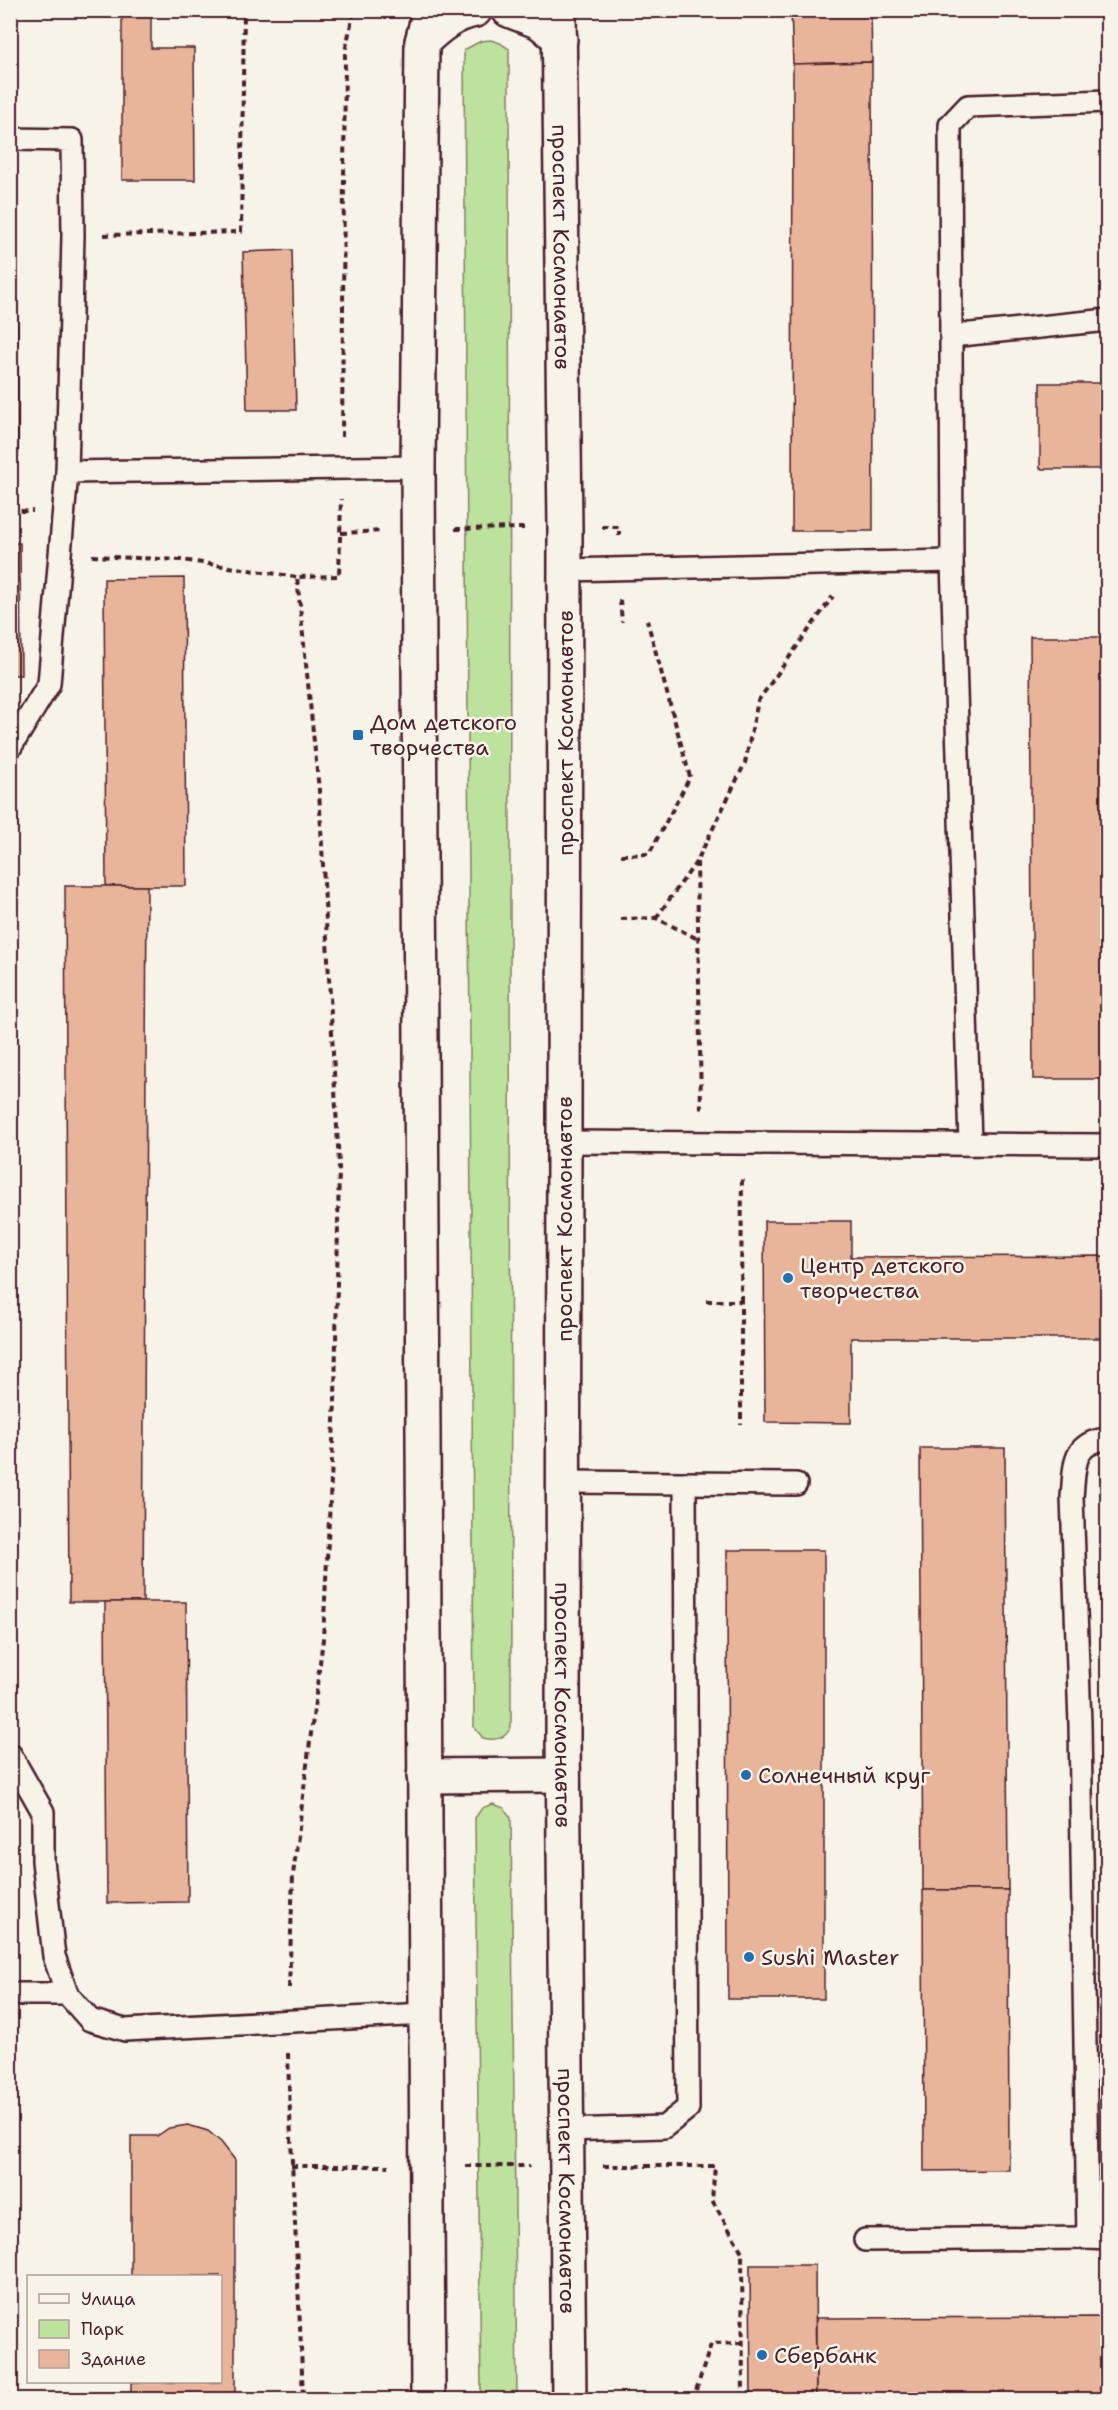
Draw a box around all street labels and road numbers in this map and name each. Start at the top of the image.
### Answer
street label: проспект Космонавтов [545,124,577,370]
street label: проспект Космонавтов [551,610,580,856]
street label: проспект Космонавтов [550,1096,579,1342]
street label: проспект Космонавтов [548,1582,578,1828]
street label: проспект Космонавтов [551,2068,582,2314]

